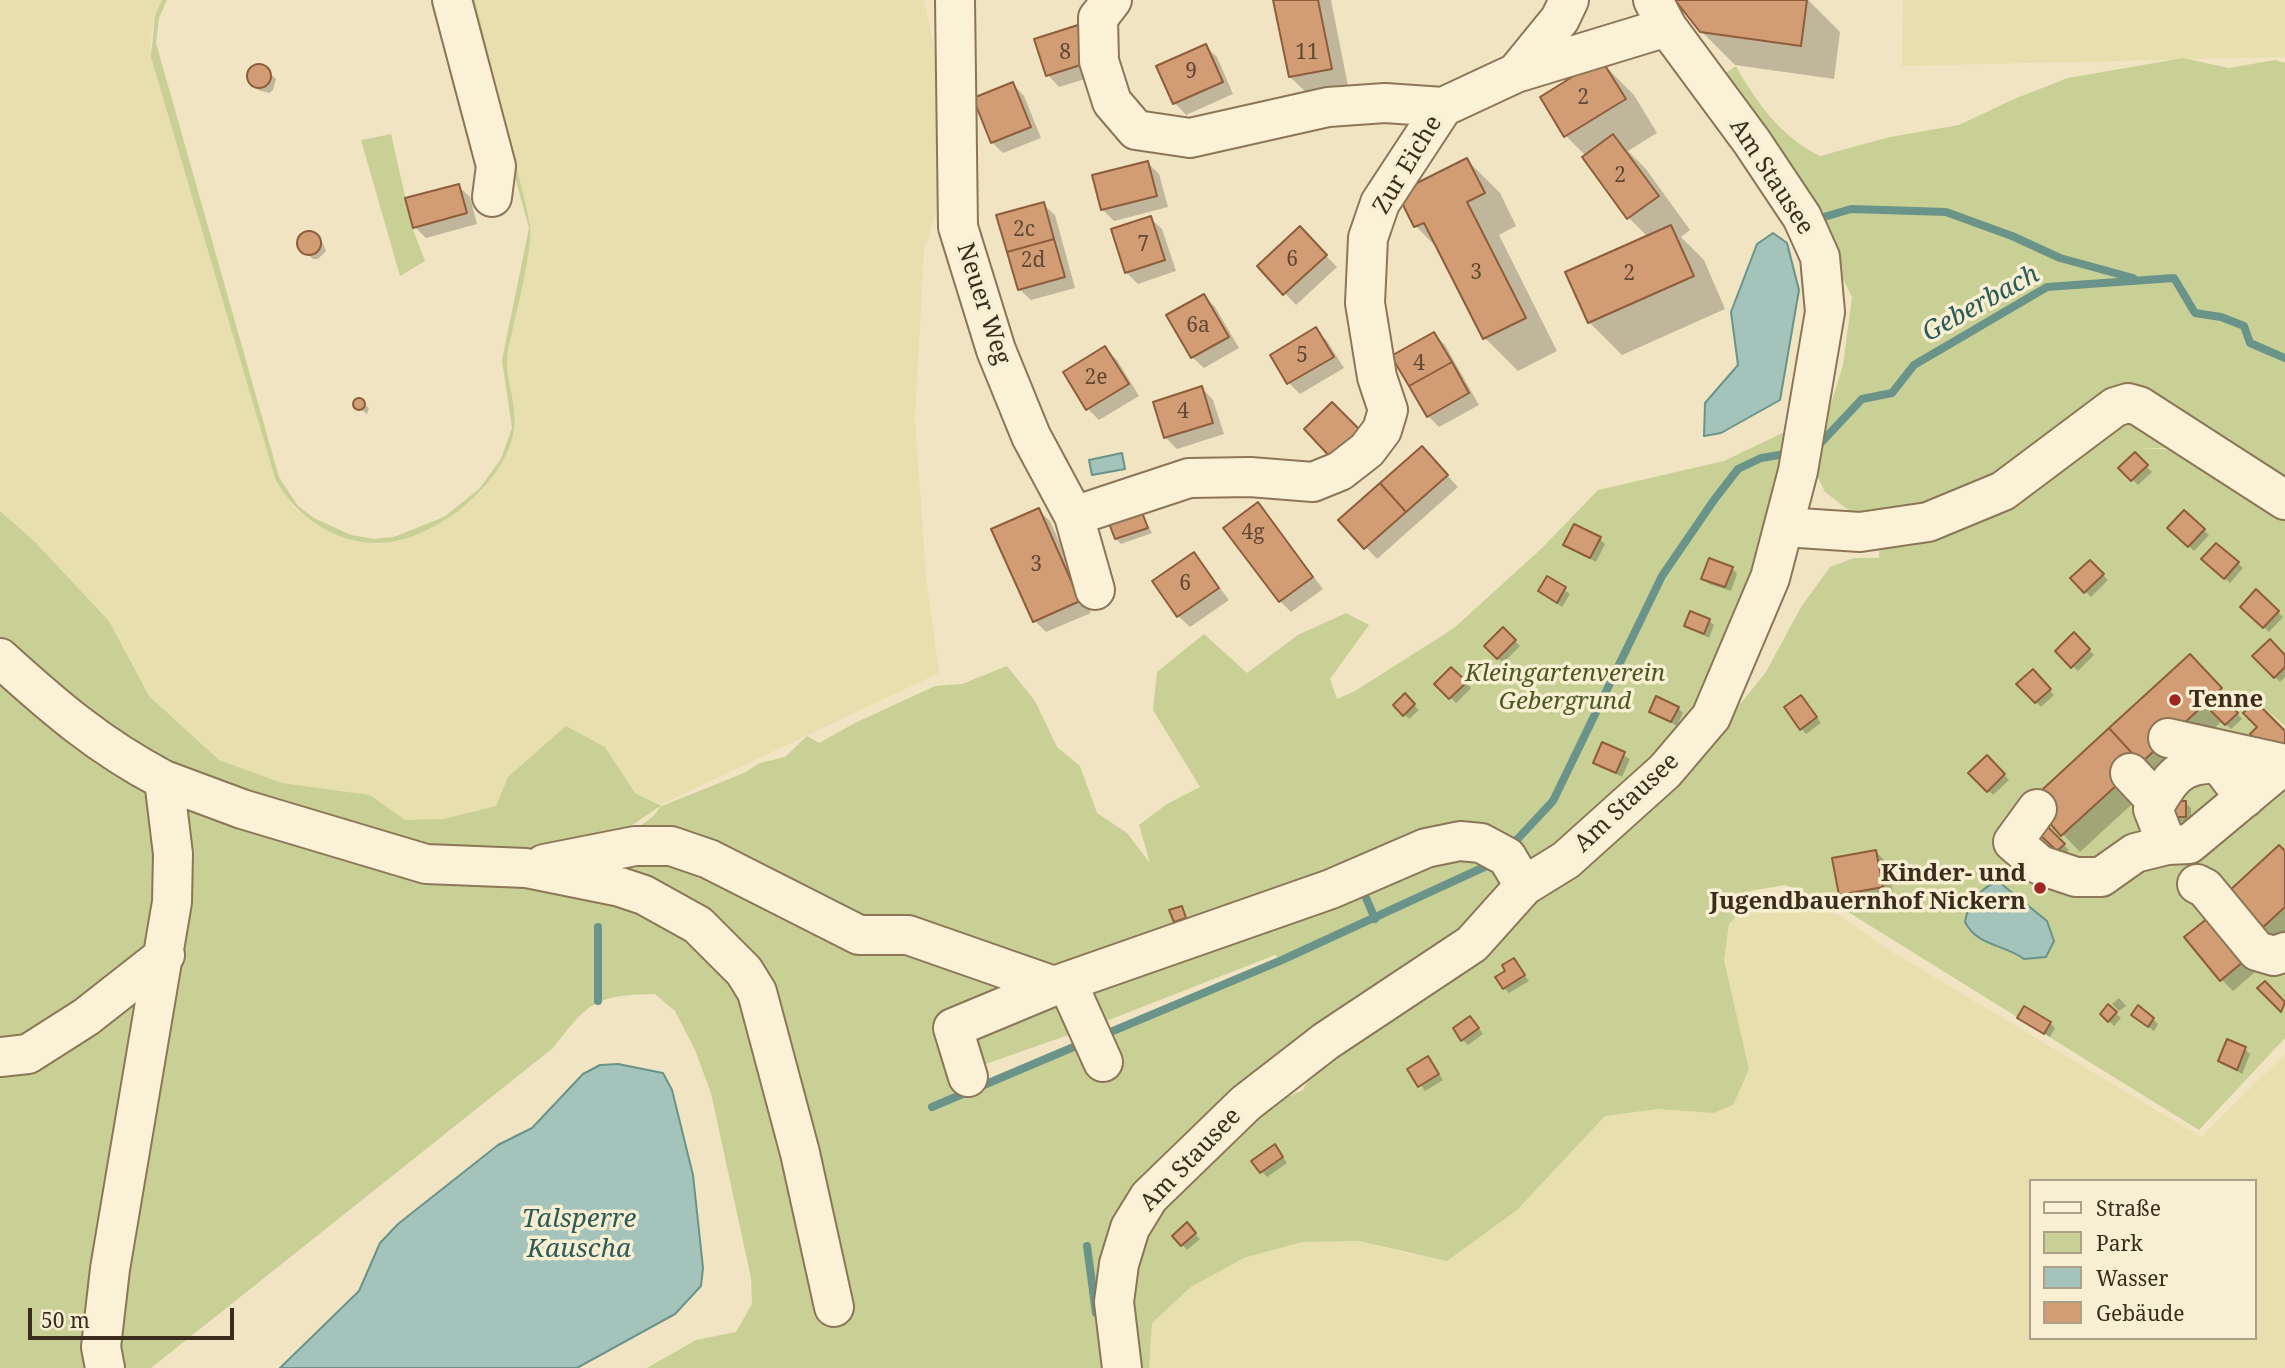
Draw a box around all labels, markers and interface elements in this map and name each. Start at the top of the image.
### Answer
house number: 8 [1059,40,1071,66]
house number: 11 [1295,40,1319,66]
house number: 9 [1185,59,1197,85]
house number: 2 [1577,85,1589,111]
street label: Zur Eiche [1367,111,1449,219]
street label: Am Stausee [1723,114,1819,240]
house number: 2 [1614,163,1626,189]
house number: 2c [1013,217,1035,243]
house number: 7 [1137,232,1149,258]
street label: Neuer Weg [950,240,1016,368]
house number: 6 [1286,247,1298,273]
house number: 2d [1021,248,1045,274]
water label: Geberbach [1917,259,2045,349]
house number: 3 [1470,260,1482,286]
house number: 2 [1623,261,1635,287]
house number: 6a [1186,313,1210,339]
house number: 5 [1296,343,1308,369]
house number: 4 [1413,351,1425,377]
house number: 2e [1085,365,1107,391]
house number: 4 [1177,399,1189,425]
house number: 4g [1241,520,1265,546]
house number: 3 [1030,552,1042,578]
house number: 6 [1179,571,1191,597]
park label: Kleingartenverein Gebergrund [1465,660,1665,716]
place label: Tenne [2189,686,2263,714]
marker: Tenne [2167,692,2183,708]
street label: Am Stausee [1569,747,1685,859]
place label: Kinder- und Jugendbauernhof Nickern [1710,860,2026,916]
marker: Kinder- und Jugendbauernhof Nickern [2032,880,2048,896]
street label: Am Stausee [1135,1102,1247,1218]
legend [2030,1179,2257,1340]
text: Straße [2096,1194,2161,1222]
water label: Talsperre Kauscha [522,1204,636,1266]
text: Park [2096,1229,2143,1257]
text: Wasser [2096,1264,2168,1292]
scale bar [32,1294,238,1338]
text: Gebäude [2096,1299,2184,1327]
text: 50 m [41,1306,90,1334]

